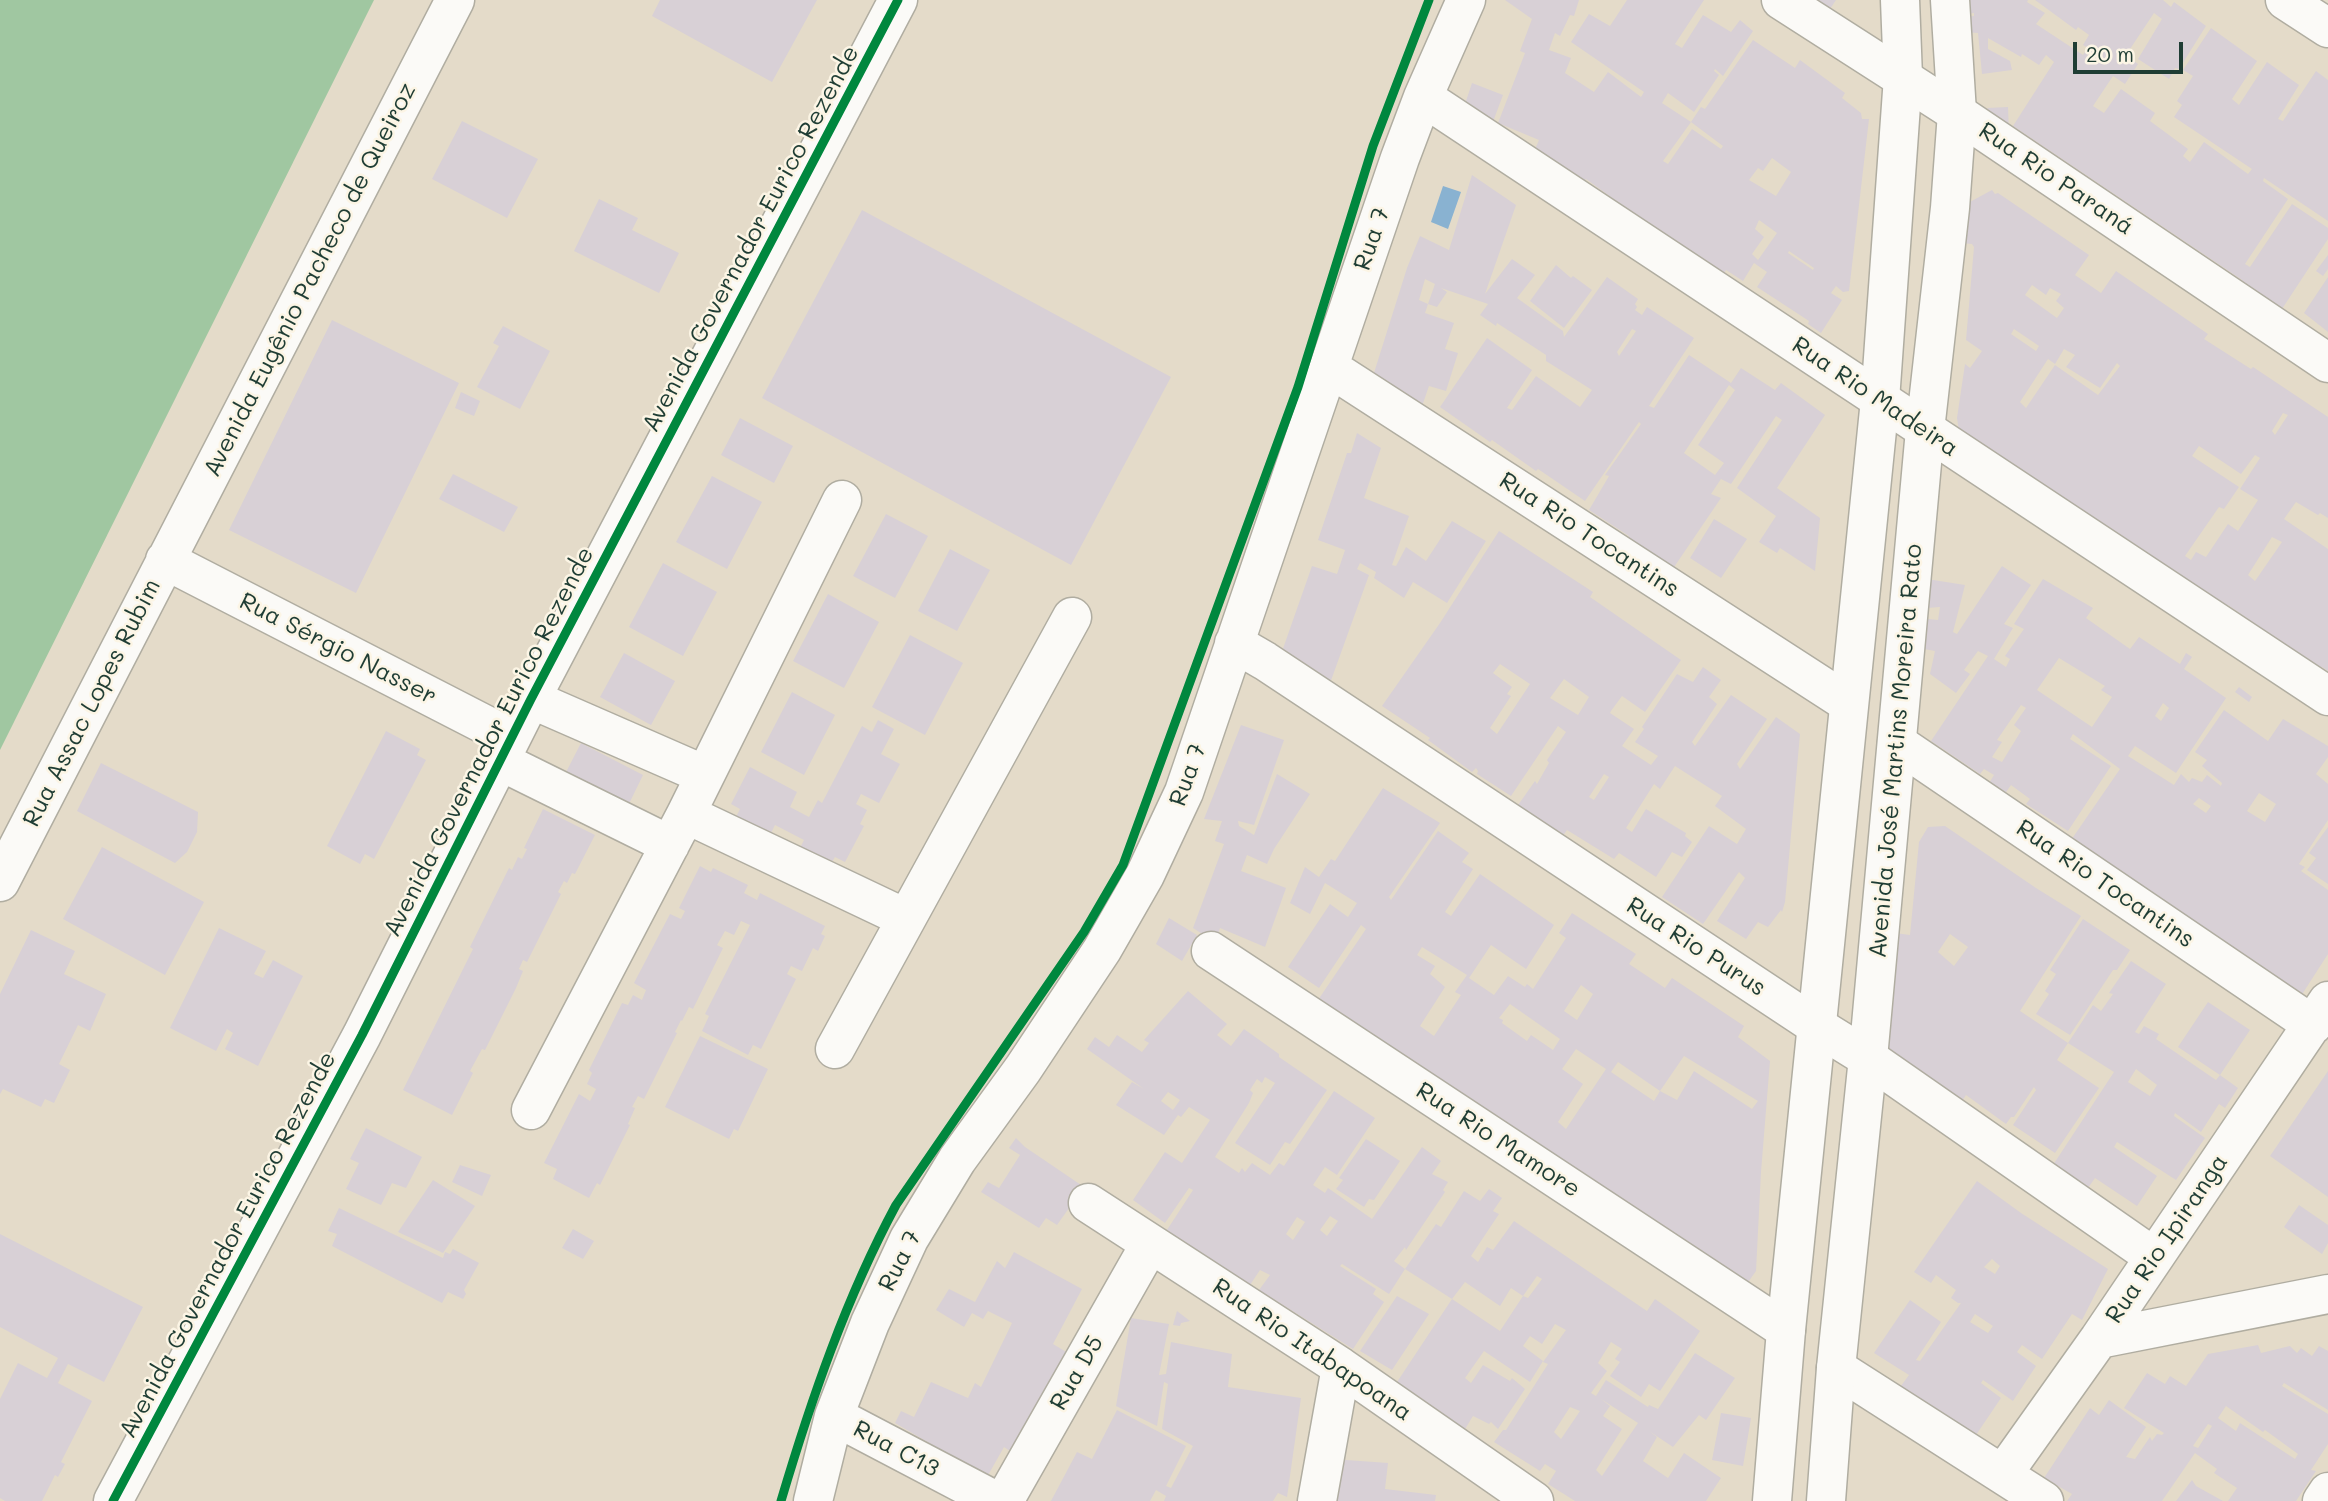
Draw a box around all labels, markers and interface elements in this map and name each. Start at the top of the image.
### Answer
scale bar [2076,28,2186,72]
text: 20 m [2086,40,2134,67]
street label: Avenida Governador Eurico Rezende [637,41,865,437]
street label: Avenida Eugênio Pacheco de Queiroz [198,78,422,482]
street label: Rua Rio Paraná [1973,117,2139,241]
street label: Rua 7 [1348,204,1396,274]
street label: Rua Rio Madeira [1786,331,1964,463]
street label: Rua Rio Tocantins [1494,466,1684,604]
street label: Avenida Governador Eurico Rezende [378,542,600,942]
street label: Avenida José Martins Moreira Rato [1864,543,1928,959]
street label: Rua Assac Lopes Rubim [17,574,167,832]
street label: Rua Sérgio Nasser [235,587,441,711]
street label: Rua 7 [1163,740,1213,810]
street label: Rua Rio Tocantins [2010,814,2200,954]
street label: Rua Rio Purus [1621,891,1771,1003]
street label: Avenida Governador Eurico Rezende [114,1047,342,1443]
street label: Rua Rio Mamore [1410,1076,1586,1204]
street label: Rua Rio Ipiranga [2100,1149,2234,1329]
street label: Rua 7 [873,1226,927,1296]
street label: Rua Rio Itabapoana [1207,1273,1417,1427]
street label: Rua D5 [1044,1330,1110,1416]
street label: Rua C13 [848,1414,944,1484]

